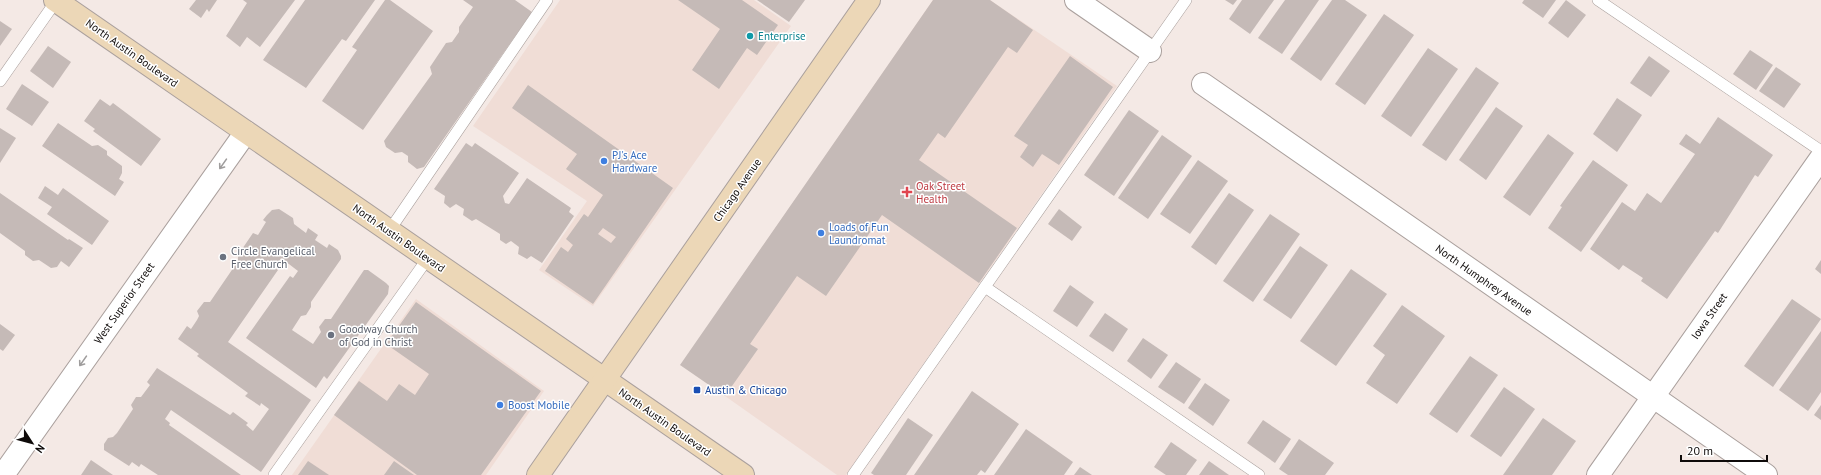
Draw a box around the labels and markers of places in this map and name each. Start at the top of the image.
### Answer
place label: Enterprise [758,29,806,43]
marker: Enterprise [745,31,755,41]
place label: PJ's Ace Hardware [612,148,658,175]
marker: PJ's Ace Hardware [599,156,609,166]
place label: Oak Street Health [916,179,965,206]
marker: Oak Street Health [901,186,913,198]
place label: Loads of Fun Laundromat [829,220,889,247]
marker: Loads of Fun Laundromat [816,228,826,238]
place label: Circle Evangelical Free Church [231,244,315,271]
marker: Circle Evangelical Free Church [218,252,228,262]
place label: Goodway Church of God in Christ [339,322,418,349]
marker: Goodway Church of God in Christ [326,330,336,340]
place label: Austin & Chicago [705,383,787,397]
marker: Austin & Chicago [692,385,702,395]
place label: Boost Mobile [508,398,570,412]
marker: Boost Mobile [495,400,505,410]

